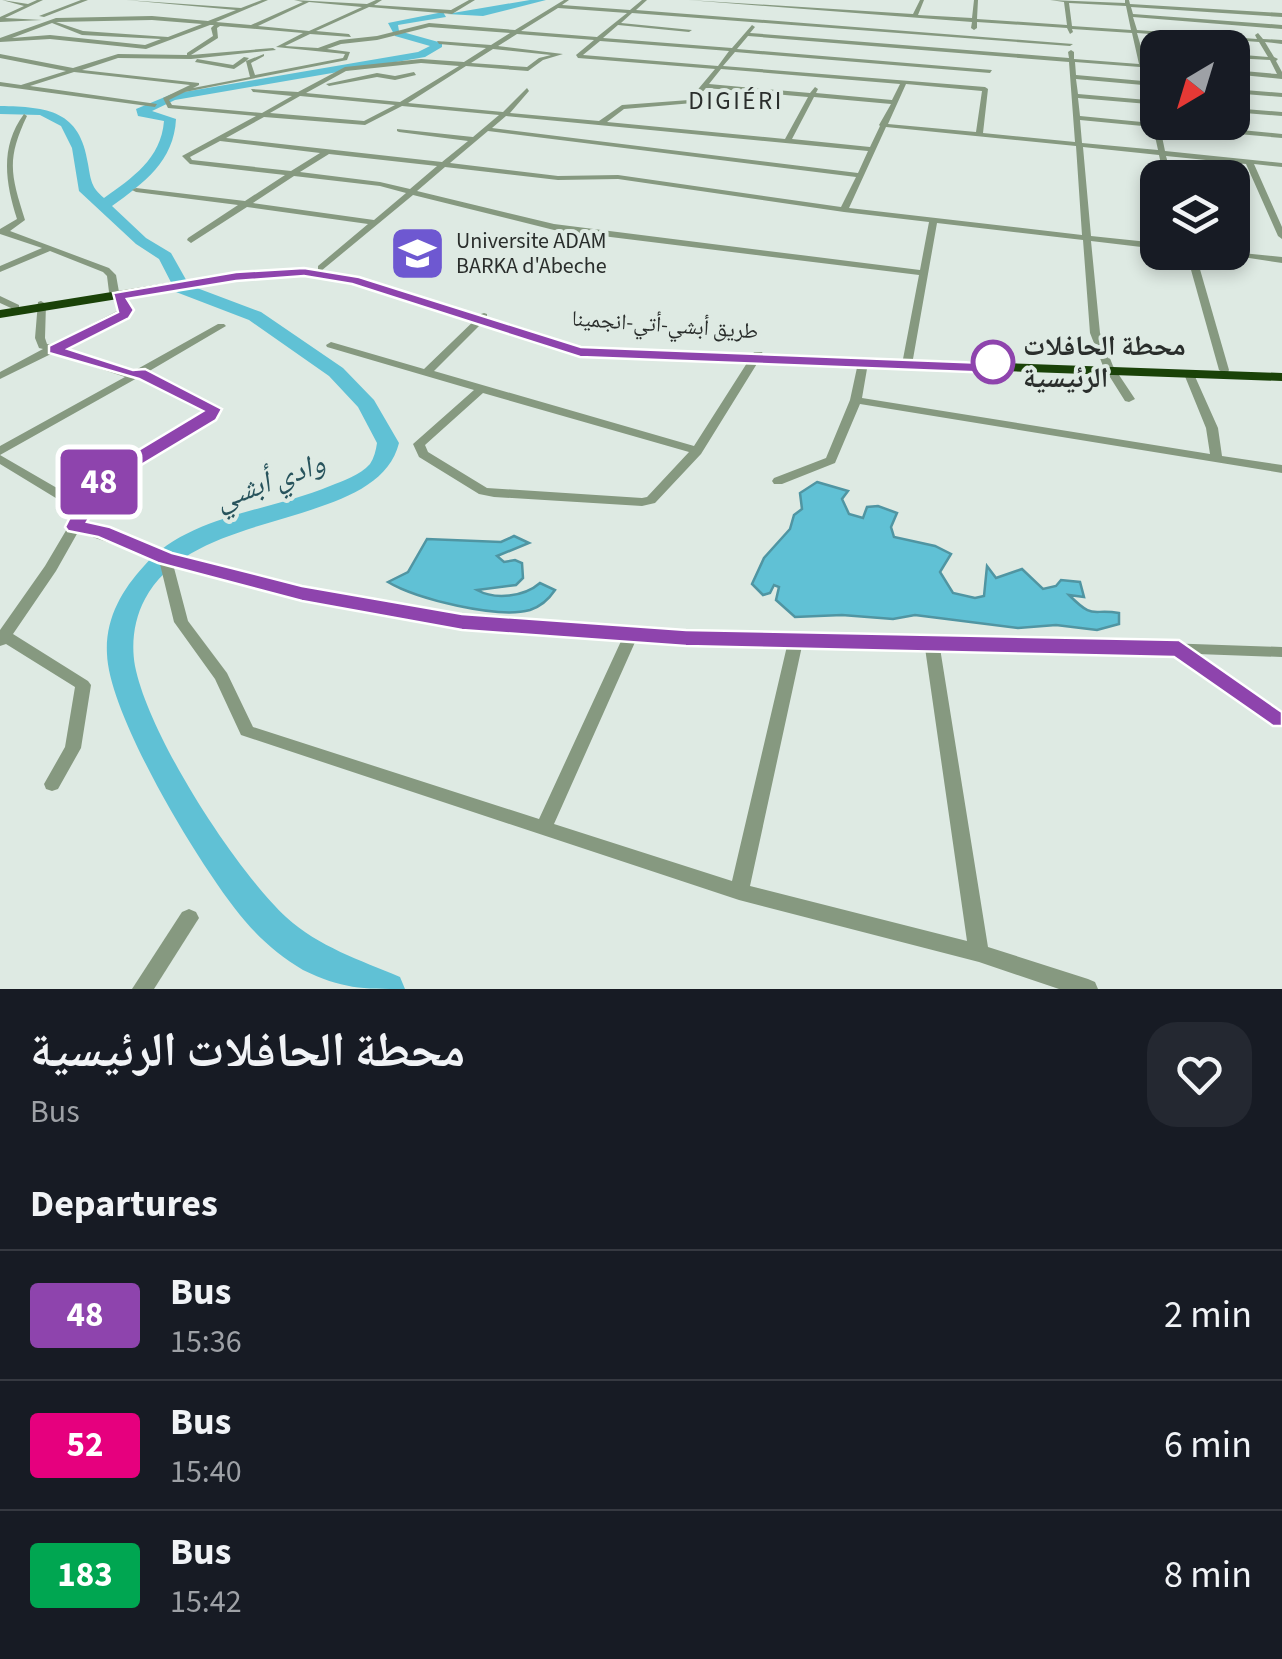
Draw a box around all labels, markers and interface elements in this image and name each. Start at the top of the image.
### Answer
north arrow [1140,30,1250,140]
map controls [1140,30,1250,270]
district label: DIGIÉRI [688,83,784,119]
button: layers [1140,160,1250,270]
school or university icon: Universite ADAM BARKA d'Abeche [387,224,447,284]
place label: Universite ADAM BARKA d'Abeche [456,225,607,282]
street label: طريق أبشي-أتي-انجمينا [571,303,759,348]
place label: محطة الحافلات الرئيسية [1023,326,1186,398]
marker: محطة الحافلات الرئيسية [972,341,1014,383]
water label: وادي أبشي [209,441,331,522]
line badge: 48 [54,450,144,514]
text: 48 [81,457,117,507]
text: محطة الحافلات الرئيسية [30,1017,465,1085]
button: heart [1147,1022,1252,1127]
text: Bus [30,1089,80,1135]
text: Departures [30,1177,218,1231]
text: Bus [170,1265,231,1319]
text: 2 min [1164,1288,1252,1342]
text: 48 [67,1290,103,1340]
text: 15:36 [170,1319,242,1365]
text: Bus [170,1395,231,1449]
text: 6 min [1164,1418,1252,1472]
text: 52 [67,1420,103,1470]
text: 15:40 [170,1449,242,1495]
text: Bus [170,1525,231,1579]
text: 8 min [1164,1548,1252,1602]
text: 183 [57,1550,113,1600]
text: 15:42 [170,1579,242,1625]

